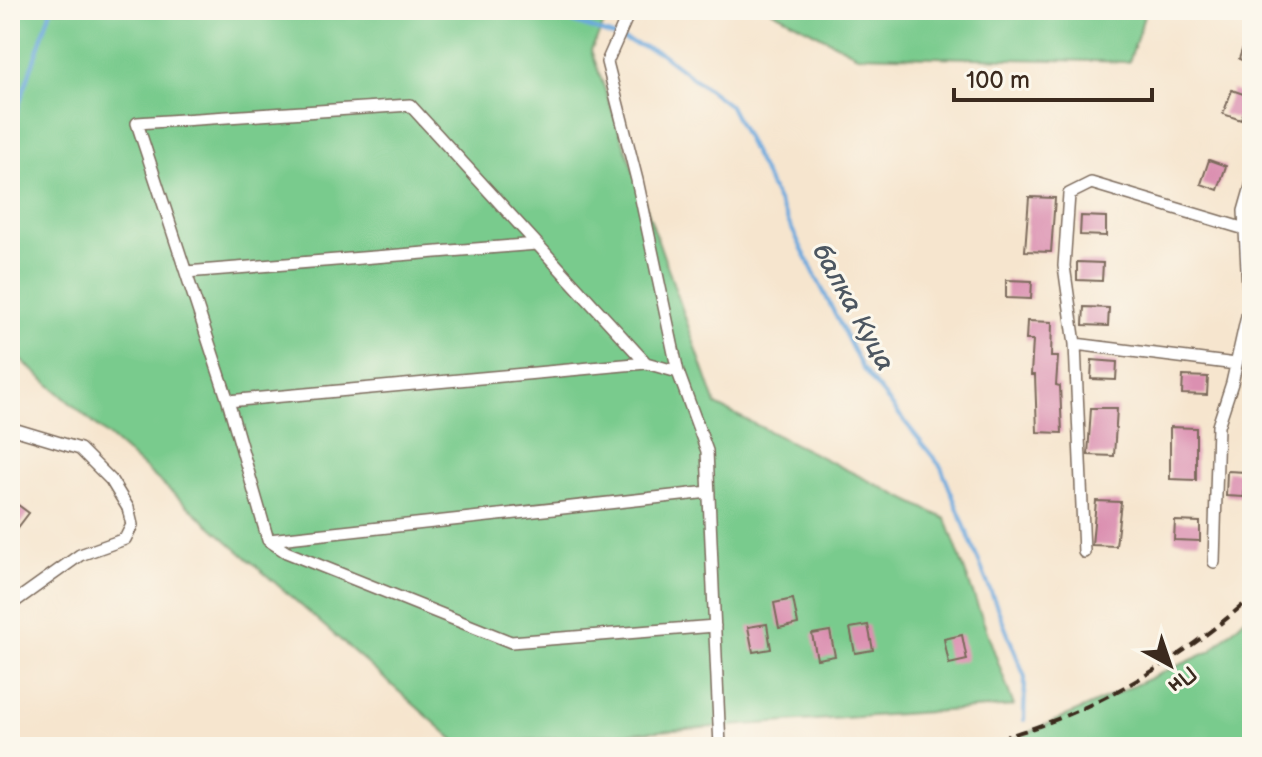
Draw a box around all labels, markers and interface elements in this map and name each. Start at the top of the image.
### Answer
scale bar [954,52,1152,102]
text: 100 m [966,66,1030,95]
water label: балка Куца [805,239,900,377]
north arrow [1130,625,1210,705]
text: Пн [1162,659,1202,699]

